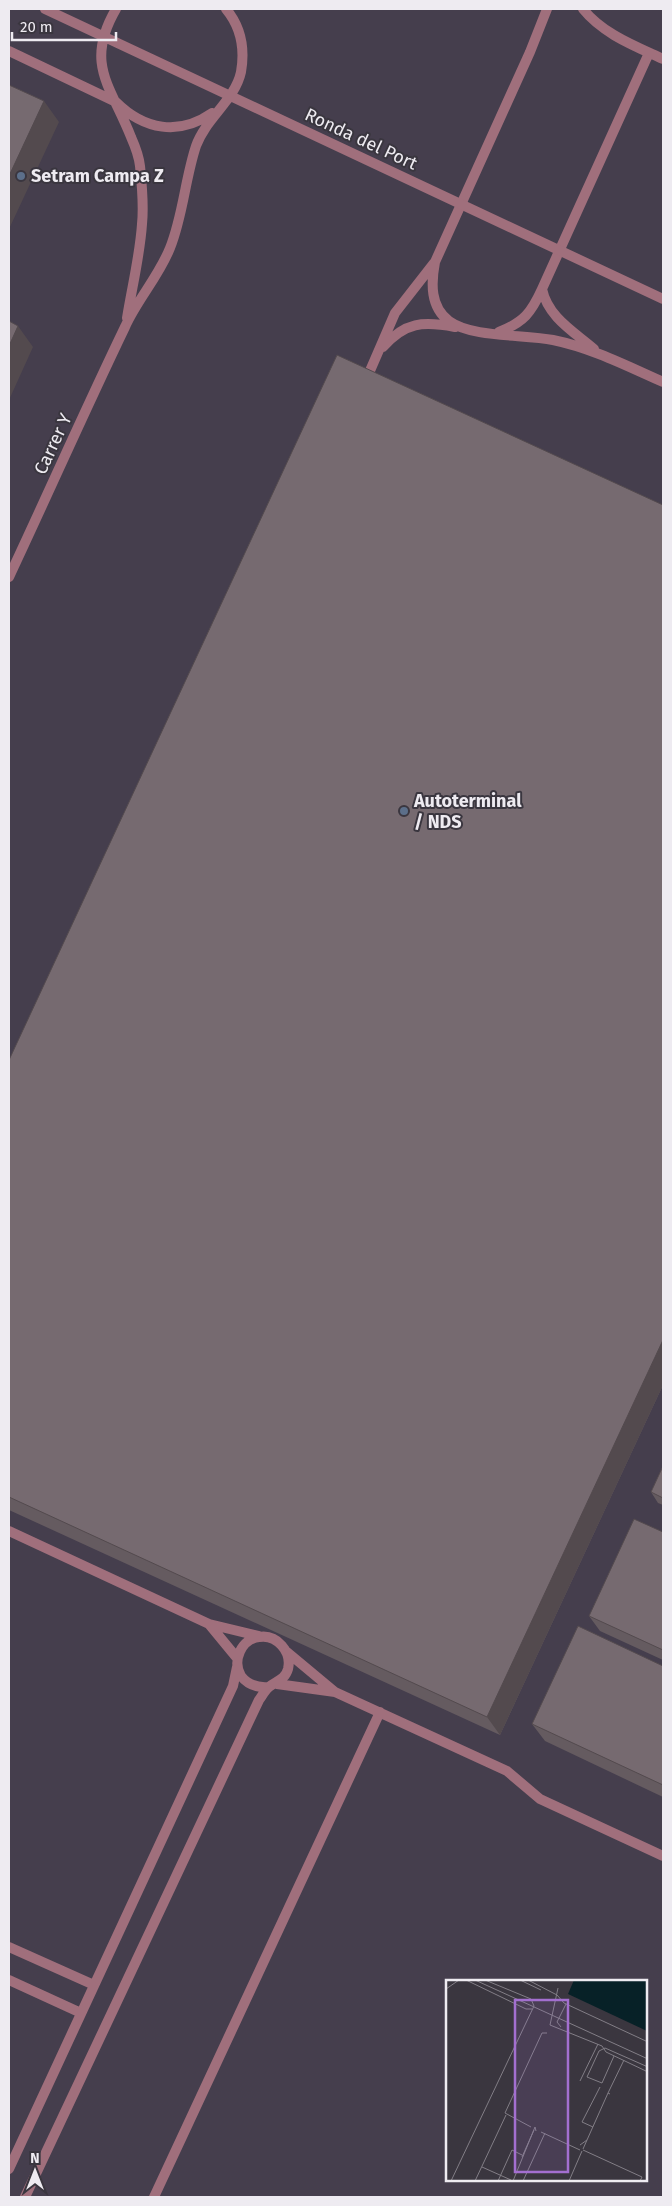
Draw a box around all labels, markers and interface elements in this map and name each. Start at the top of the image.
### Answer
scale bar [12,10,116,42]
text: 20 m [20,18,53,36]
street label: Ronda del Port [301,103,421,175]
place label: Setram Campa Z [31,165,164,187]
marker: Setram Campa Z [15,170,27,182]
street label: Carrer Y [29,410,77,478]
place label: Autoterminal / NDS [413,790,522,833]
marker: Autoterminal / NDS [398,805,410,817]
inset map [446,1980,647,2181]
north arrow [10,2146,60,2196]
text: N [30,2150,40,2167]

